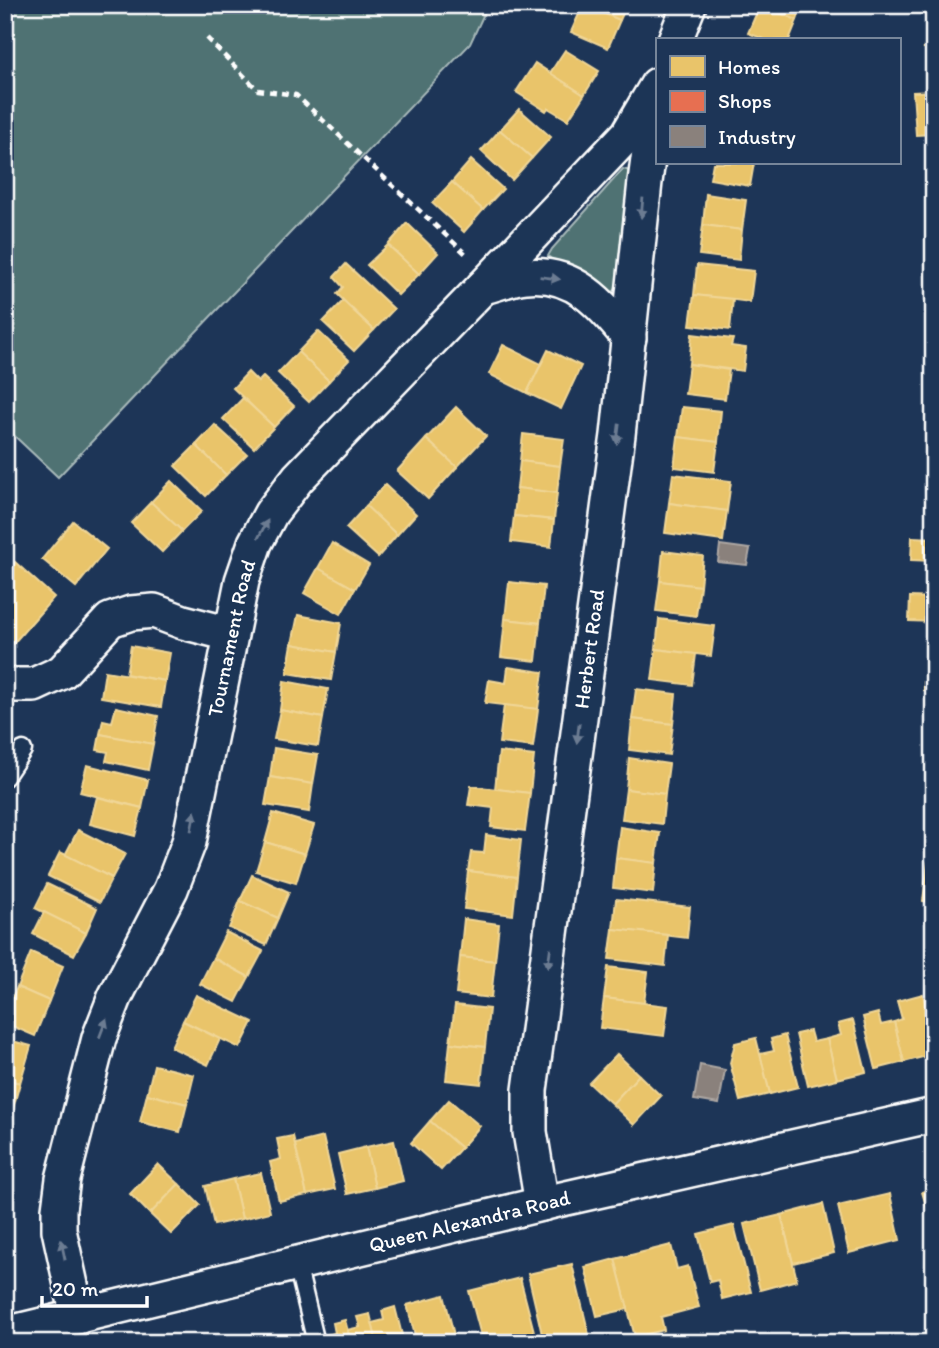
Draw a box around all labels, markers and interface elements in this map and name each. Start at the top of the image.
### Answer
legend [656,38,900,164]
text: Homes [718,54,780,79]
text: Shops [718,88,772,113]
text: Industry [718,124,796,149]
one-way arrow [636,197,647,219]
one-way arrow [539,272,561,283]
one-way arrow [613,424,624,446]
one-way arrow [257,519,269,539]
street label: Tournament Road [202,555,261,719]
street label: Herbert Road [568,588,609,710]
one-way arrow [573,722,584,744]
one-way arrow [188,810,199,832]
one-way arrow [543,947,554,969]
one-way arrow [98,1018,109,1039]
street label: Queen Alexandra Road [366,1184,573,1257]
one-way arrow [58,1239,69,1261]
scale bar [42,1264,147,1308]
text: 20 m [52,1276,99,1301]

